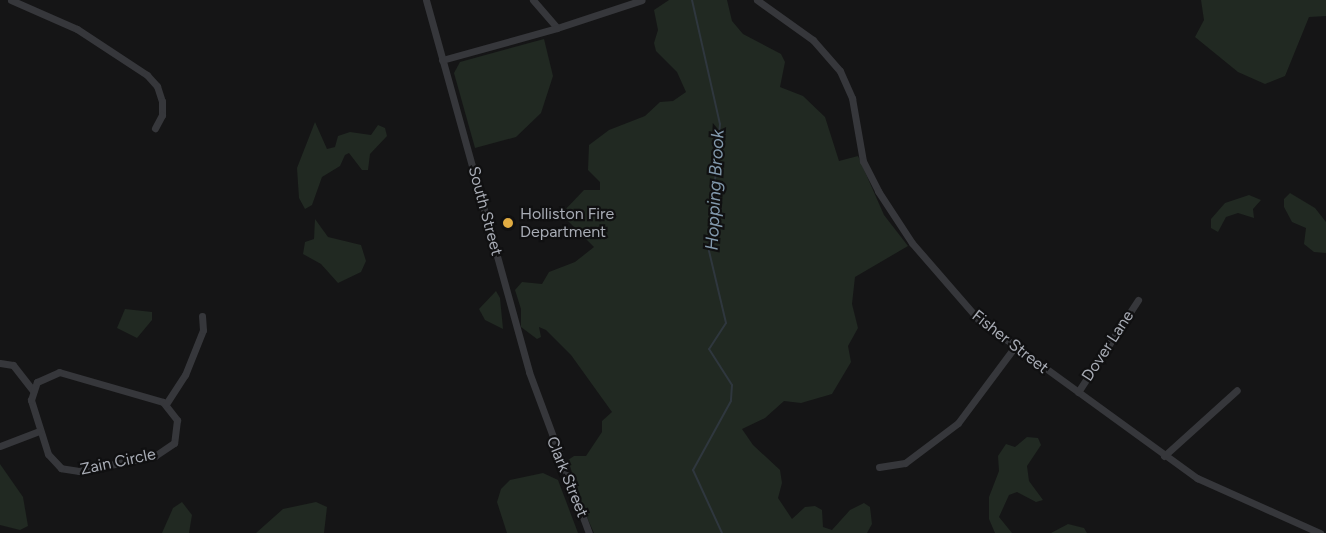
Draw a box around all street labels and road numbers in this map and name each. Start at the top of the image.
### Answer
street label: South Street [464,164,506,258]
street label: Fisher Street [968,306,1052,378]
street label: Dover Lane [1078,307,1138,385]
street label: Clark Street [542,434,592,520]
street label: Zain Circle [79,445,157,479]

